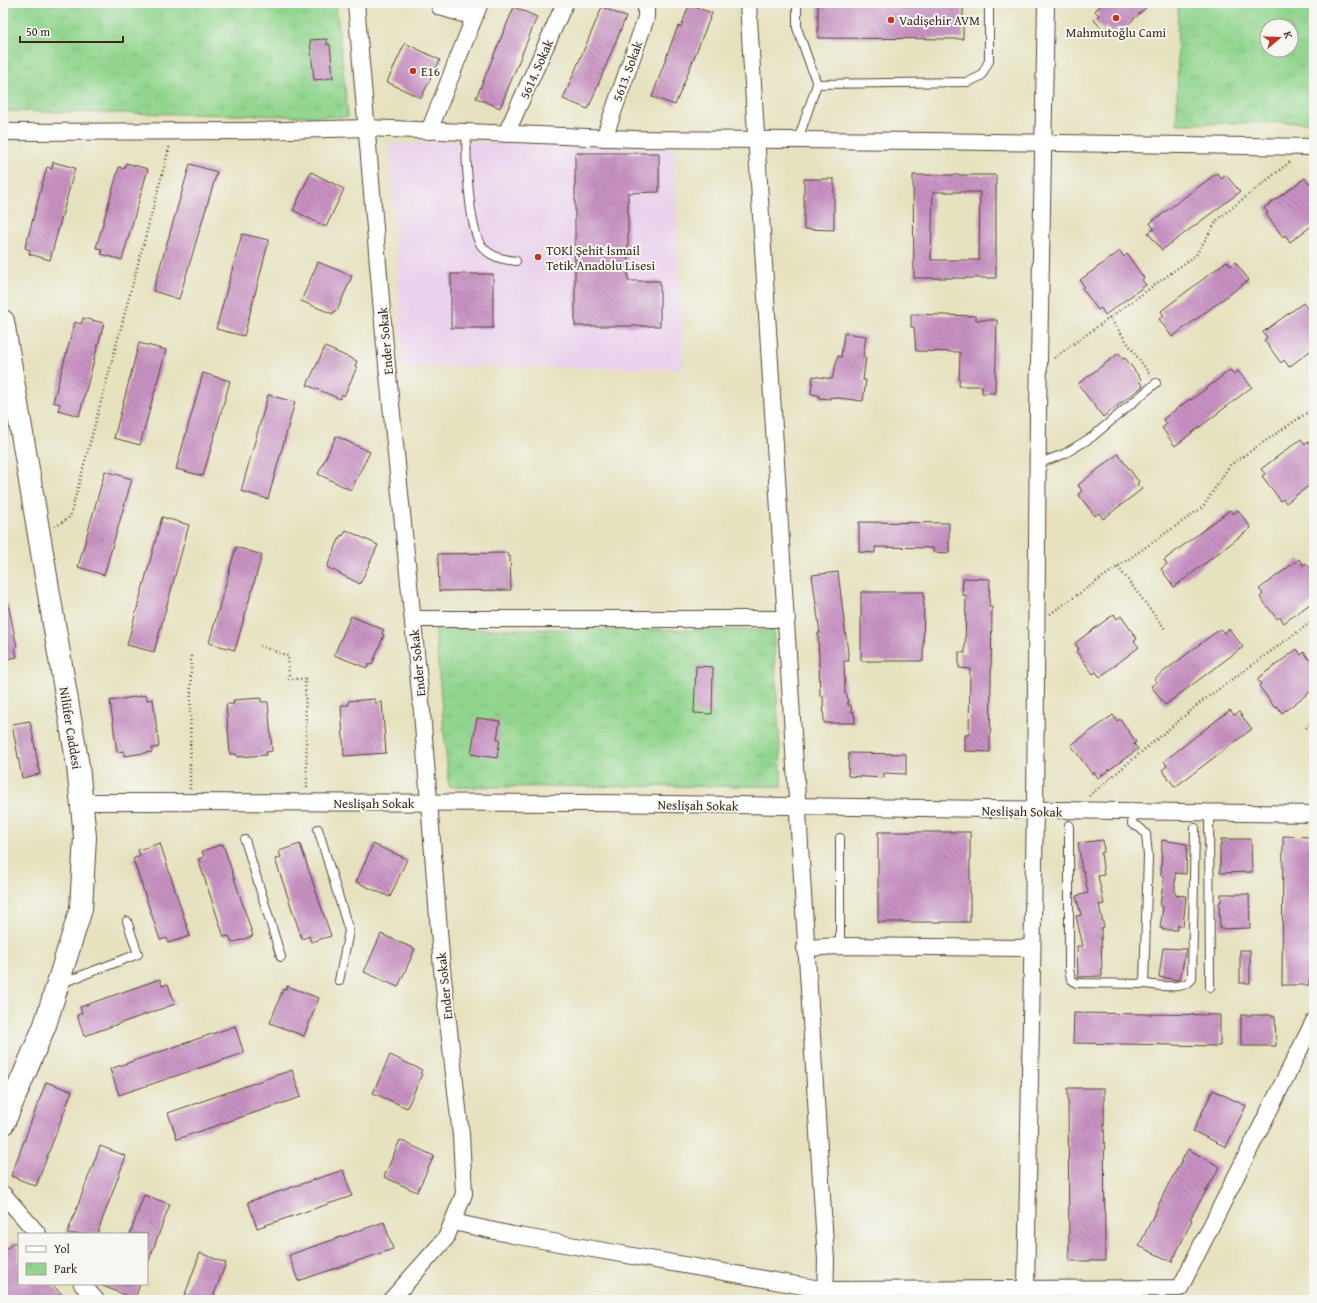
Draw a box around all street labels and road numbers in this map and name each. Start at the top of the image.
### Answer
street label: 5614. Sokak [515,36,558,102]
street label: 5613. Sokak [608,38,647,104]
street label: Ender Sokak [373,306,398,375]
street label: Ender Sokak [404,628,430,697]
street label: Nilüfer Caddesi [55,685,86,771]
street label: Neslişah Sokak [334,794,415,813]
street label: Neslişah Sokak [657,795,739,816]
street label: Neslişah Sokak [981,801,1063,822]
street label: Ender Sokak [431,951,457,1020]

